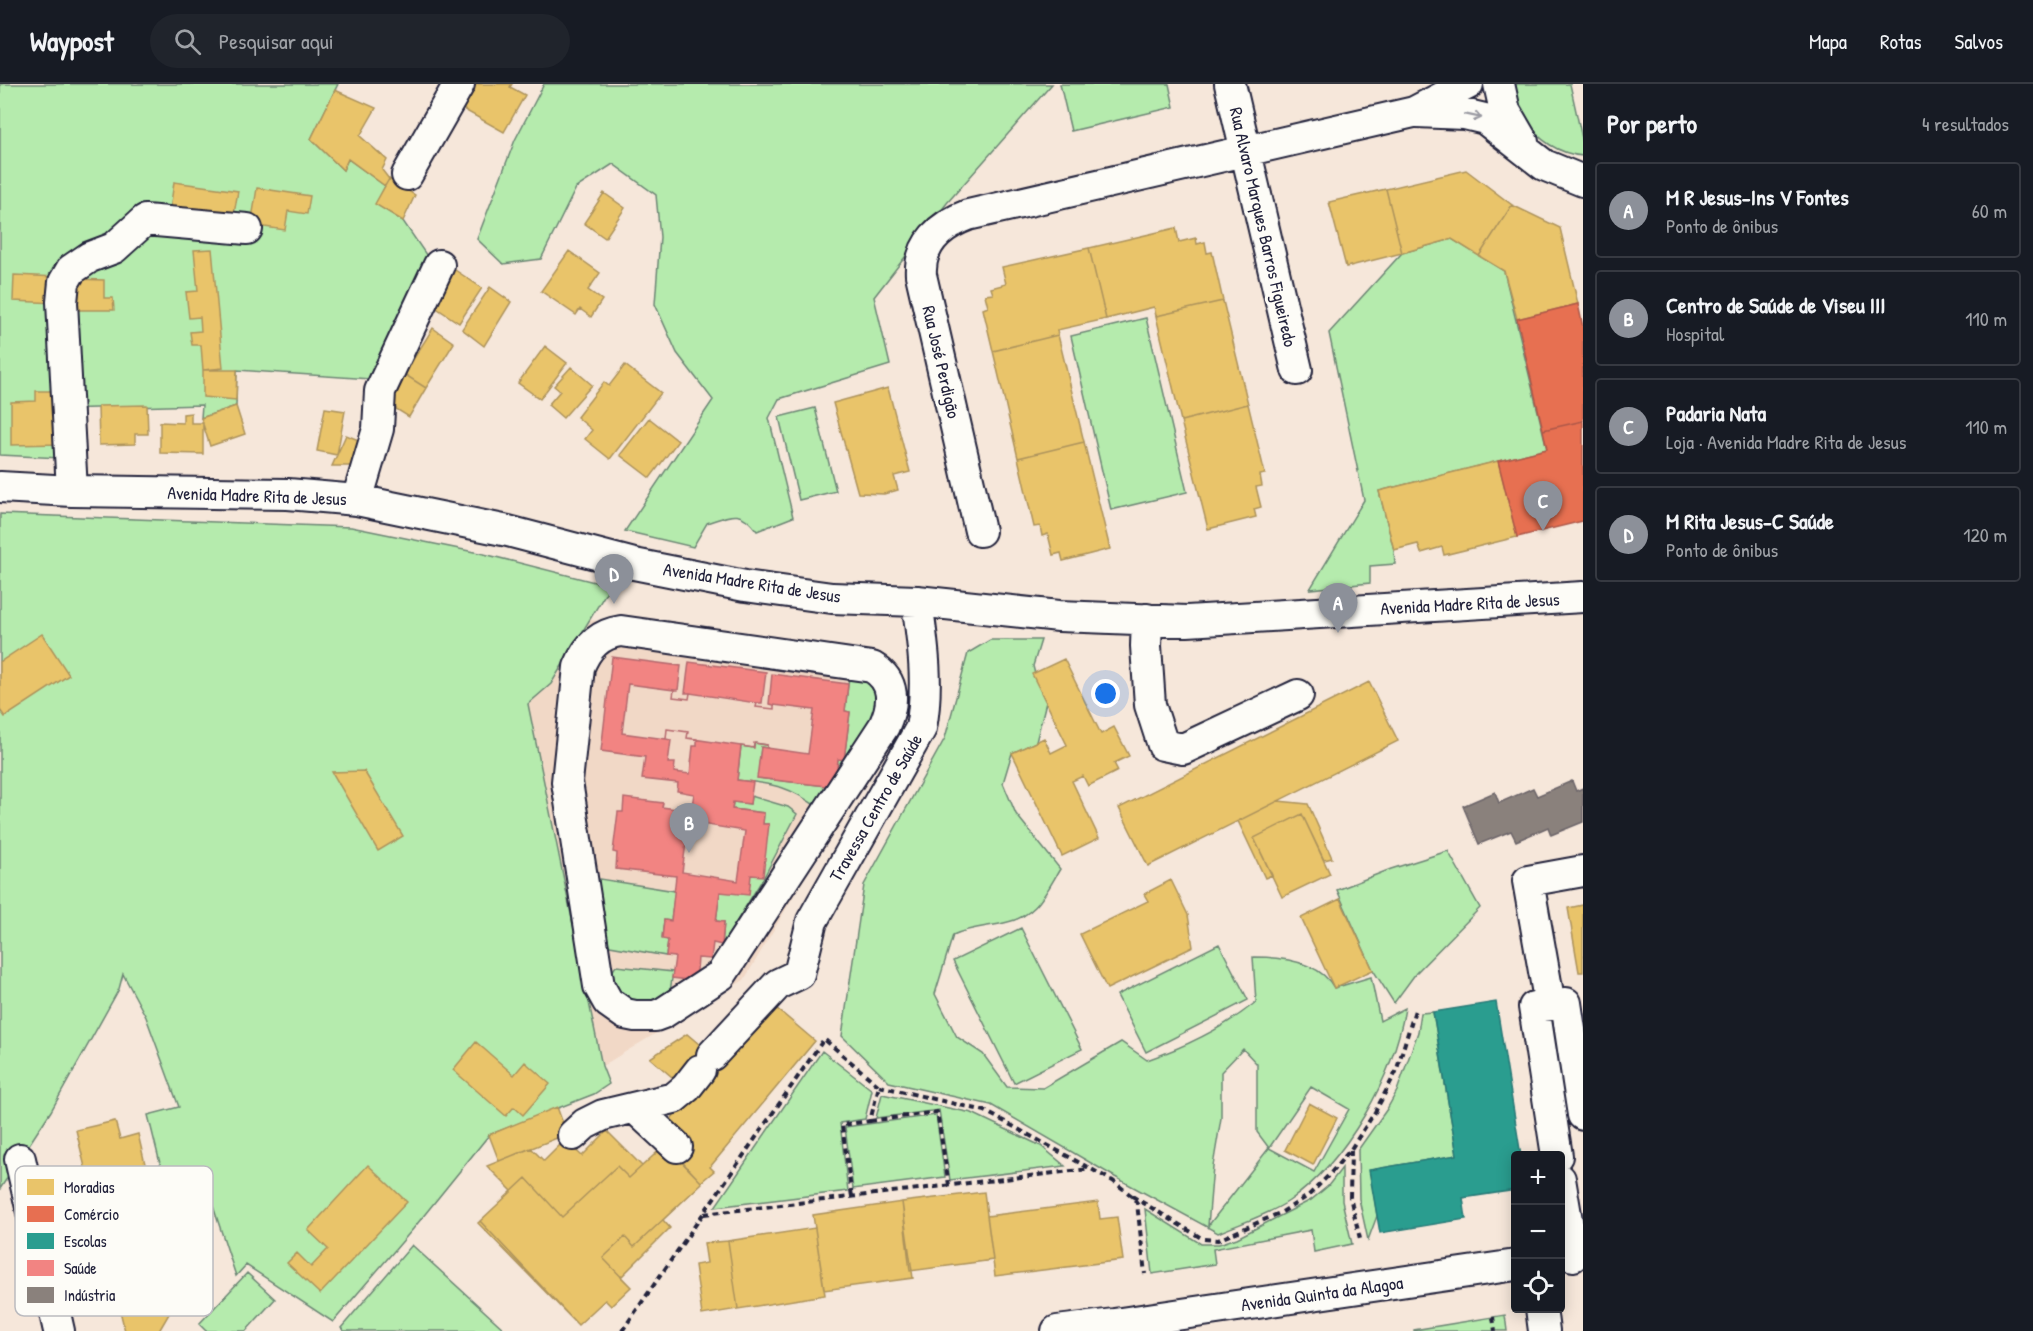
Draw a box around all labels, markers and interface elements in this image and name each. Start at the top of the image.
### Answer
search box [150,14,570,68]
text: Waypost [30,22,114,60]
icon: search [171,25,204,58]
text: Pesquisar aqui [219,26,334,56]
text: Mapa [1809,27,1847,56]
text: Rotas [1880,27,1922,56]
text: Salvos [1955,27,2003,56]
street label: Rua Alvaro Marques Barros Figueiredo [1224,105,1303,349]
text: Por perto [1607,106,1697,141]
text: 4 resultados [1922,110,2009,137]
one-way arrow [1462,111,1482,122]
text: M R Jesus-Ins V Fontes [1666,182,1849,212]
text: A [1624,197,1633,224]
text: 60 m [1972,197,2007,224]
text: Ponto de ônibus [1666,212,1778,239]
text: Centro de Saúde de Viseu III [1666,290,1885,320]
street label: Rua José Perdigão [916,303,967,421]
text: B [1623,305,1634,332]
text: 110 m [1965,305,2007,332]
text: Hospital [1666,320,1724,347]
text: Padaria Nata [1666,398,1766,428]
text: C [1623,413,1634,440]
text: 110 m [1965,413,2007,440]
text: Loja · Avenida Madre Rita de Jesus [1666,428,1907,455]
street label: Avenida Madre Rita de Jesus [167,480,347,511]
pin: C [1524,482,1562,531]
text: M Rita Jesus-C Saúde [1666,506,1834,536]
text: D [1624,521,1633,548]
text: 120 m [1963,521,2007,548]
text: Ponto de ônibus [1666,536,1778,563]
pin: D [594,554,634,604]
street label: Avenida Madre Rita de Jesus [662,556,843,609]
pin: A [1318,584,1358,633]
street label: Avenida Madre Rita de Jesus [1380,586,1560,621]
your location [1091,679,1120,708]
street label: Travessa Centro de Saúde [823,729,928,886]
pin: B [670,804,708,853]
map controls [1511,1151,1565,1313]
button: + [1511,1151,1565,1205]
legend [15,1166,213,1316]
text: Moradias [64,1176,115,1198]
text: Comércio [64,1203,119,1225]
button: − [1511,1205,1565,1259]
text: Escolas [64,1230,107,1252]
text: Saúde [64,1257,97,1279]
button: locate [1511,1259,1565,1313]
street label: Avenida Quinta da Alagoa [1239,1270,1405,1317]
text: Indústria [64,1284,115,1306]

